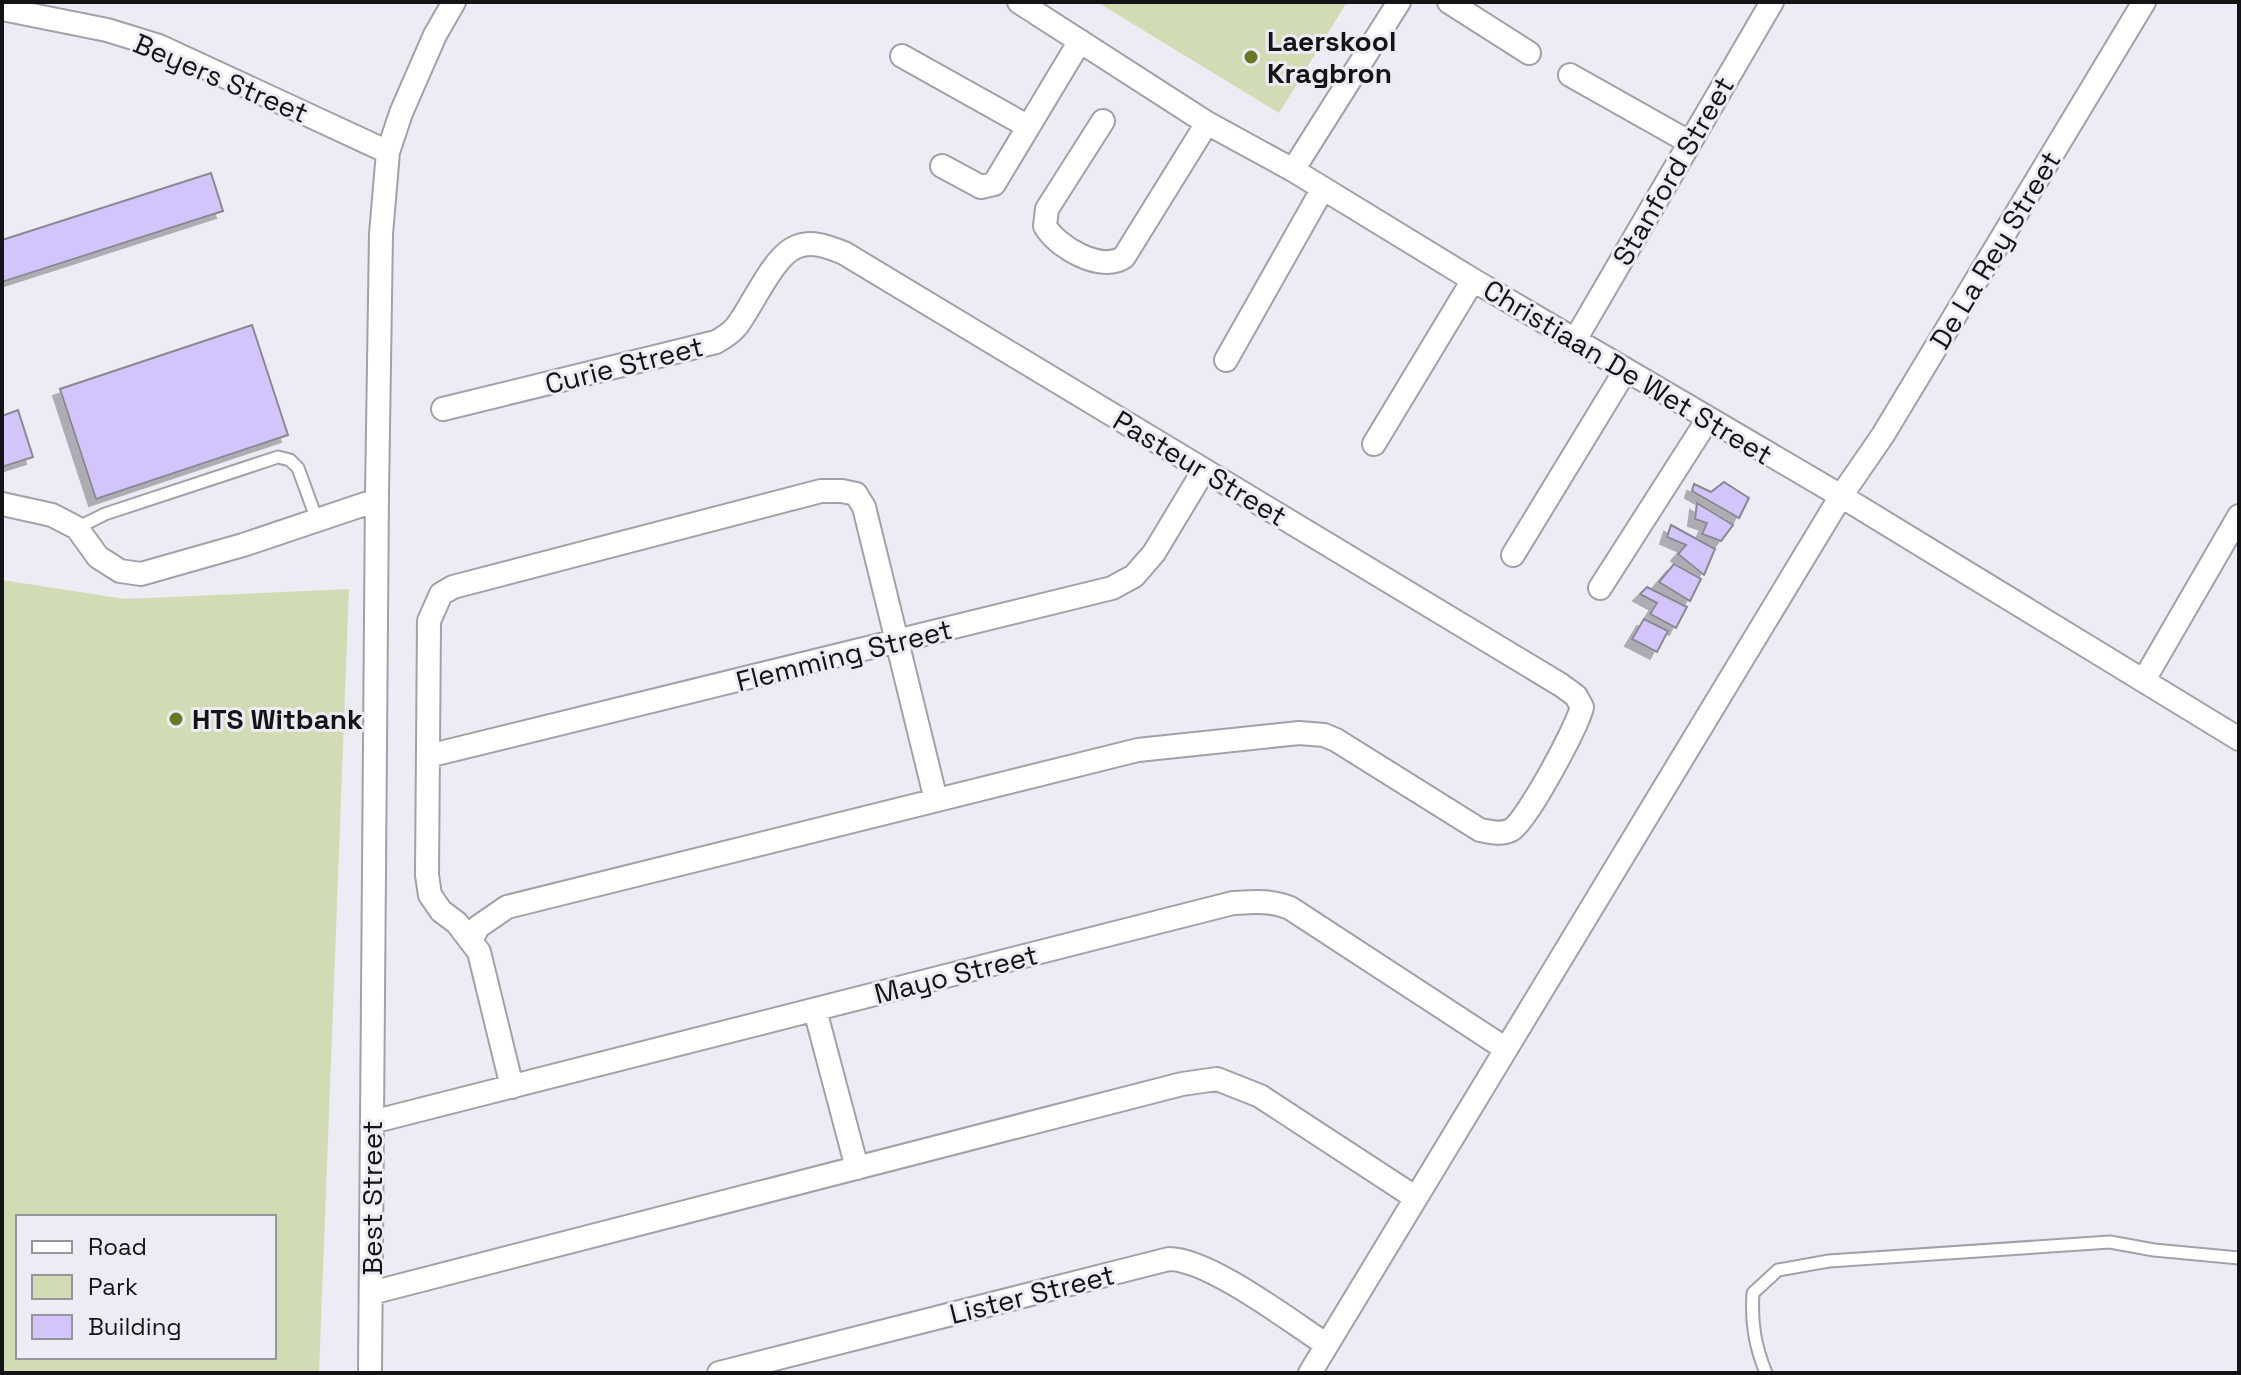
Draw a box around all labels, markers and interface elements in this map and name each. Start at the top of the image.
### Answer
place label: Laerskool Kragbron [1267,23,1396,91]
street label: Beyers Street [128,25,314,131]
marker: Laerskool Kragbron [1242,48,1260,66]
street label: Stanford Street [1604,70,1742,272]
street label: De La Rey Street [1922,144,2068,356]
street label: Christiaan De Wet Street [1477,271,1779,473]
street label: Curie Street [541,328,707,402]
street label: Pasteur Street [1107,402,1293,534]
street label: Flemming Street [732,611,956,699]
place label: HTS Witbank [192,701,363,737]
marker: HTS Witbank [167,710,185,728]
street label: Mayo Street [871,936,1041,1012]
street label: Best Street [354,1120,390,1276]
legend [16,1215,276,1359]
text: Road [88,1231,147,1262]
street label: Lister Street [946,1256,1118,1332]
text: Park [88,1271,138,1302]
text: Building [88,1311,182,1342]

